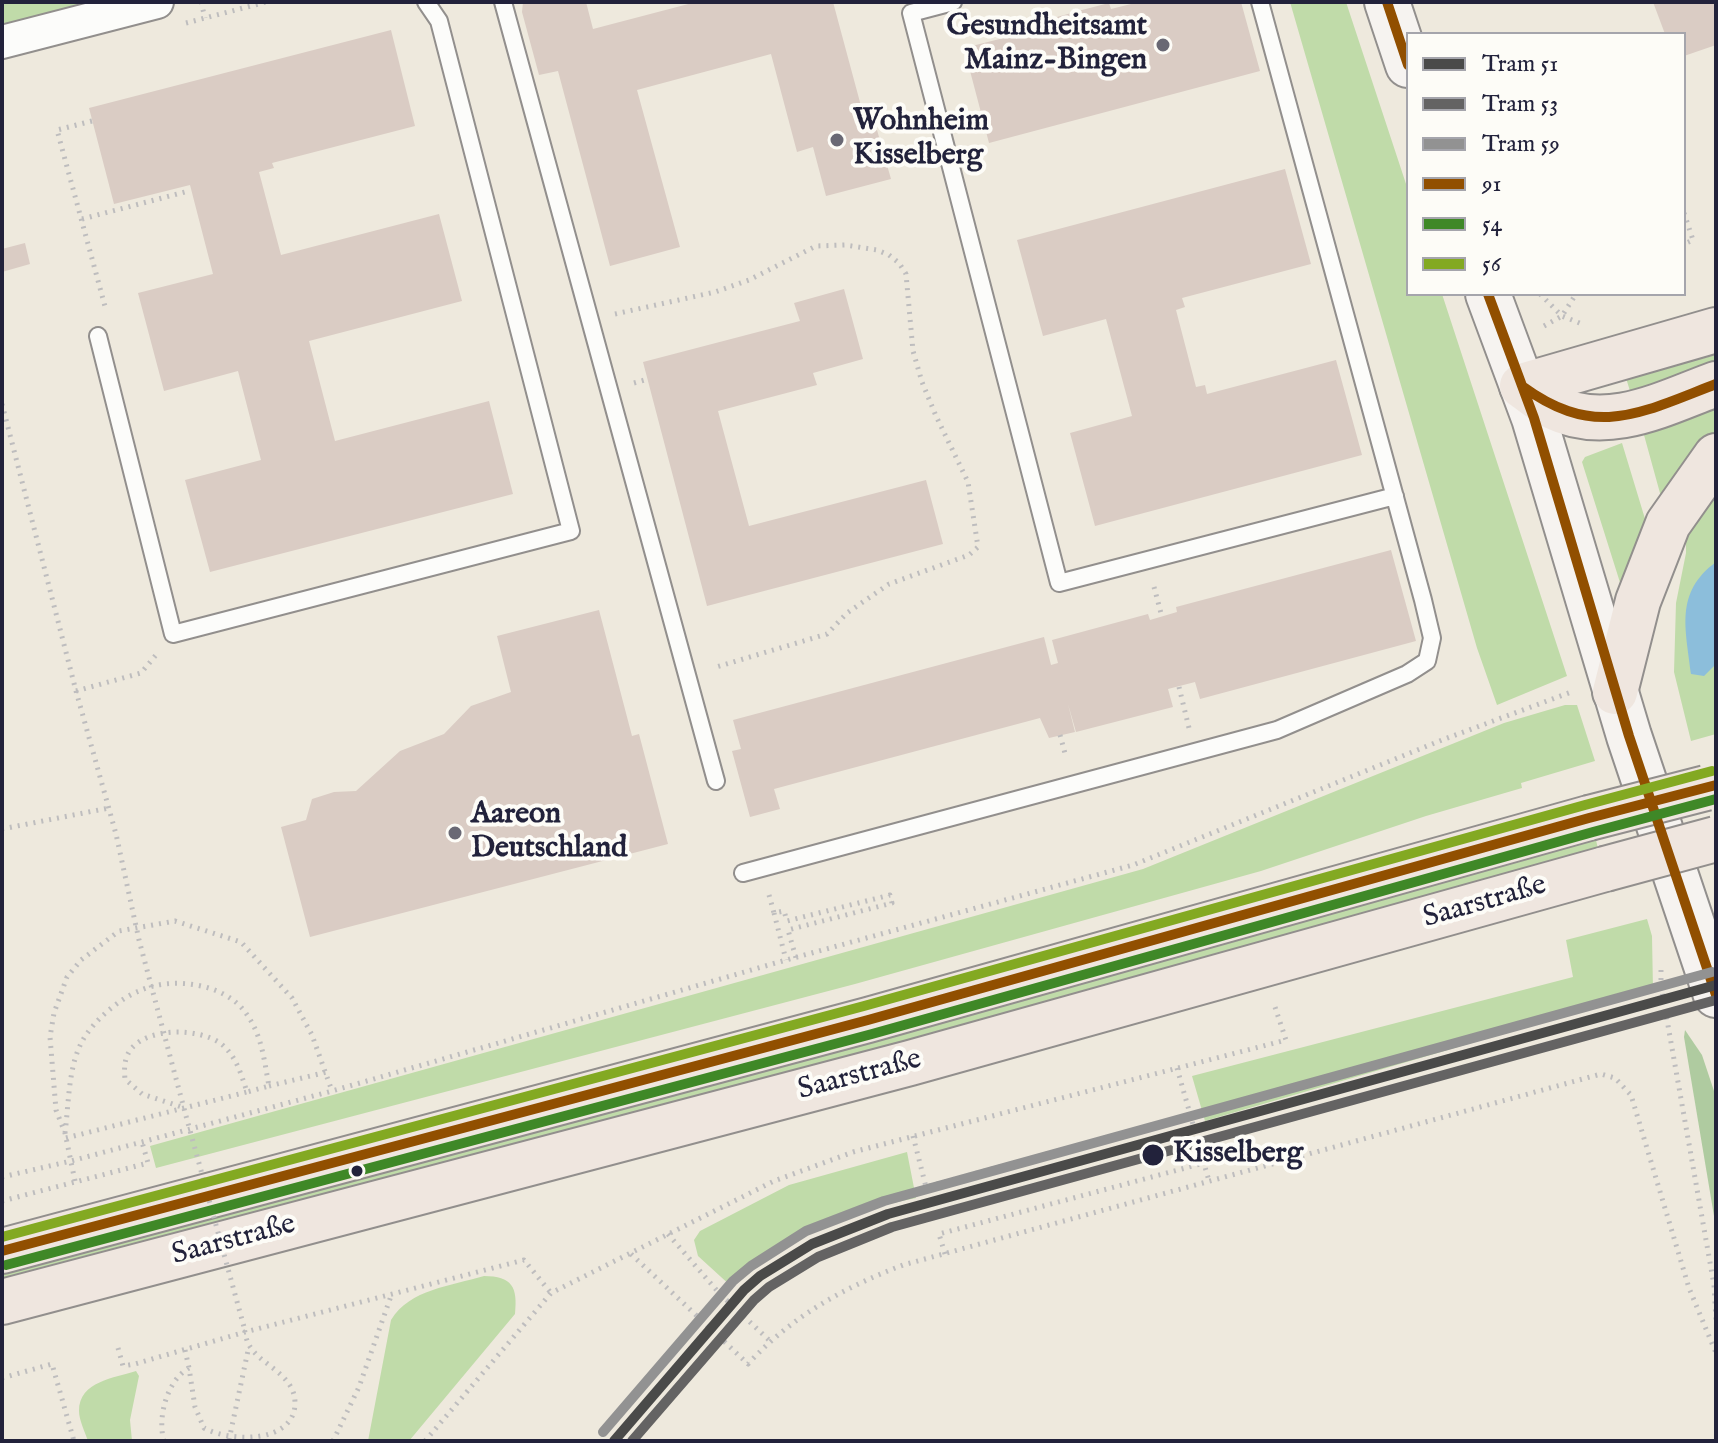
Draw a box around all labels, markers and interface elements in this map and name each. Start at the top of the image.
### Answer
place label: Gesundheitsamt Mainz-Bingen [947,10,1147,80]
legend [1406,32,1686,296]
marker: Gesundheitsamt Mainz-Bingen [1154,36,1172,54]
text: Tram 51 [1482,49,1558,80]
text: Tram 53 [1482,89,1558,120]
place label: Wohnheim Kisselberg [853,105,989,176]
text: Tram 59 [1482,129,1560,160]
marker: Wohnheim Kisselberg [828,131,846,149]
text: 91 [1482,169,1501,200]
text: 54 [1482,209,1502,240]
text: 56 [1482,249,1501,280]
place label: Aareon Deutschland [471,798,627,868]
marker: Aareon Deutschland [446,824,464,842]
street label: Saarstraße [1419,868,1551,938]
street label: Saarstraße [794,1042,926,1110]
place label: Kisselberg [1173,1137,1303,1173]
marker: Kisselberg [1140,1142,1166,1168]
unlabelled marker [349,1163,365,1179]
street label: Saarstraße [168,1207,300,1275]

